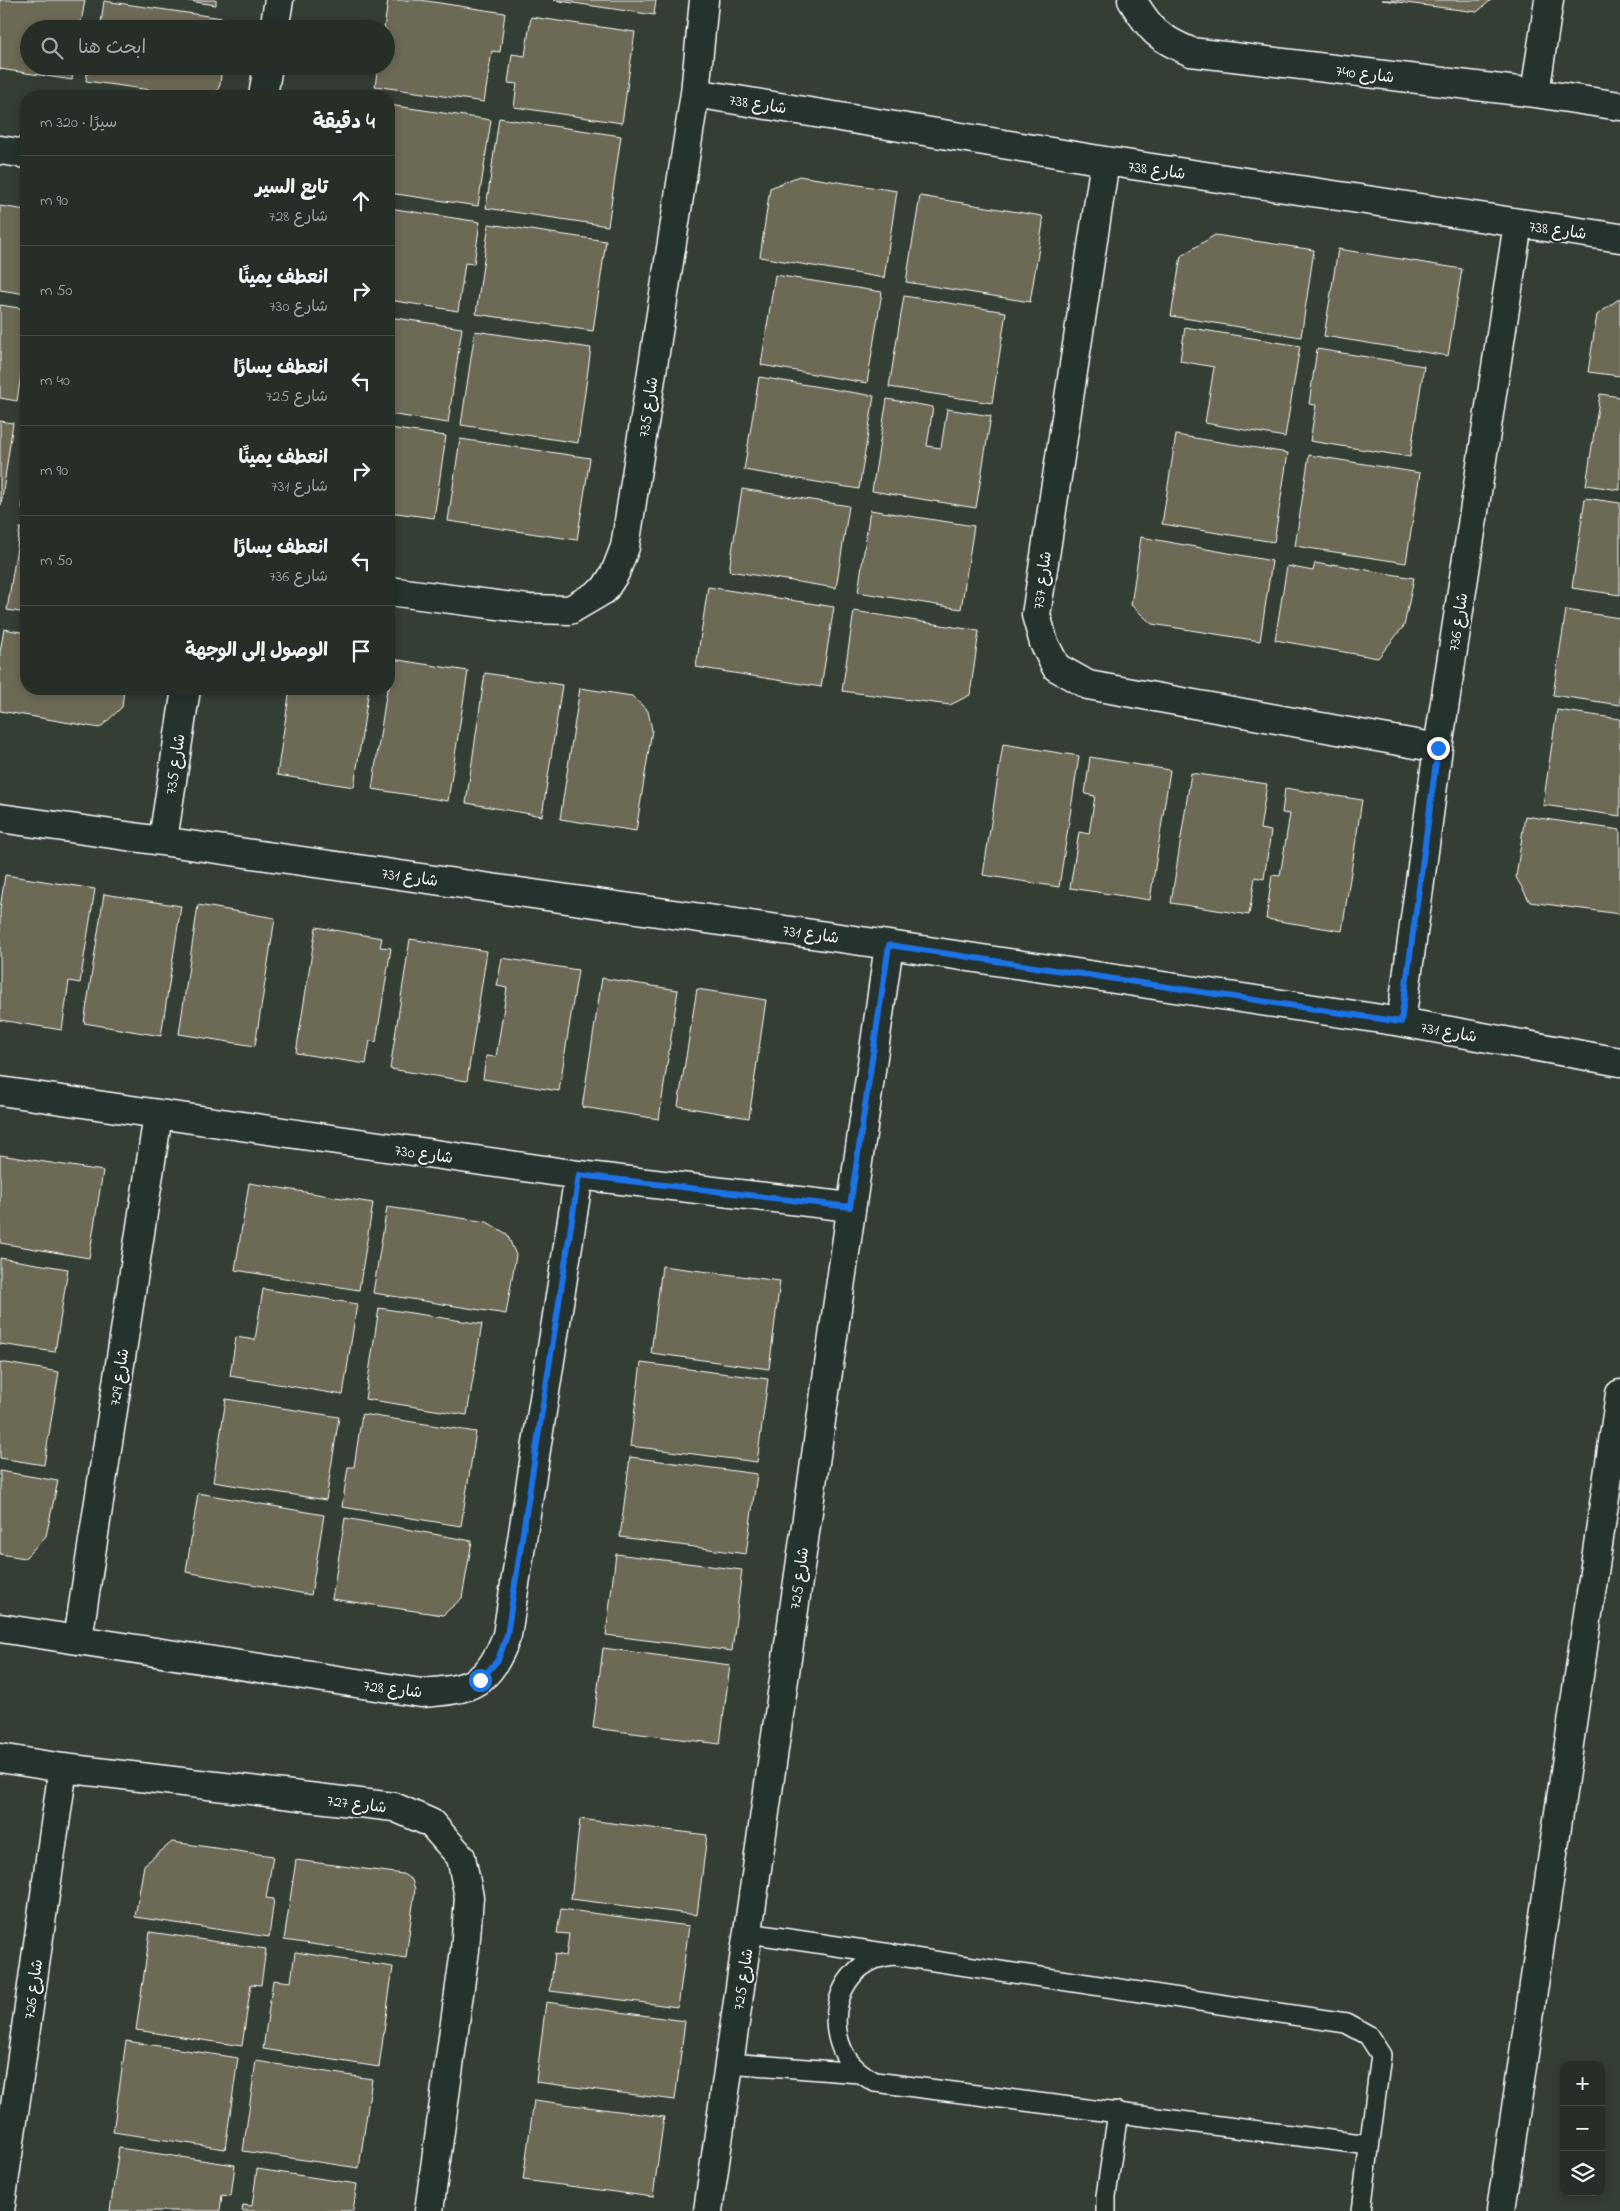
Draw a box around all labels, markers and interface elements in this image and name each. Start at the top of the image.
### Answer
search box [20,20,395,75]
icon: search [38,34,66,62]
text: ابحث هنا [78,35,146,62]
street label: شارع 740 [1334,59,1395,90]
street label: شارع 738 [727,89,788,121]
text: 4 دقيقة [313,108,375,138]
text: سيرًا · 320 m [40,111,117,135]
street label: شارع 738 [1126,155,1187,187]
text: تابع السير [256,175,328,202]
icon: ahead [347,187,375,215]
text: 90 m [40,189,68,213]
text: شارع 728 [269,205,328,229]
street label: شارع 738 [1527,215,1588,247]
text: انعطف يمينًا [238,265,328,292]
icon: right [347,277,375,305]
text: 50 m [40,279,73,303]
text: شارع 730 [269,295,328,319]
text: انعطف يسارًا [233,355,328,382]
icon: left [347,367,375,395]
text: 40 m [40,369,70,393]
street label: شارع 735 [632,375,666,439]
text: شارع 725 [266,385,328,409]
text: انعطف يمينًا [238,445,328,472]
icon: right [347,457,375,485]
text: 90 m [40,459,68,483]
text: شارع 731 [271,475,328,499]
text: انعطف يسارًا [233,535,328,562]
icon: left [347,547,375,575]
text: 50 m [40,549,73,573]
street label: شارع 737 [1027,550,1059,611]
text: شارع 736 [269,565,328,589]
street label: شارع 736 [1443,591,1475,653]
icon: arrive [347,637,375,665]
text: الوصول إلى الوجهة [185,638,328,665]
street label: شارع 735 [159,732,193,796]
route end [1427,737,1450,760]
street label: شارع 731 [380,862,440,894]
street label: شارع 731 [781,919,841,951]
street label: شارع 731 [1419,1016,1479,1050]
street label: شارع 730 [393,1139,454,1171]
street label: شارع 729 [104,1347,136,1408]
street label: شارع 725 [784,1546,816,1611]
route start [469,1669,492,1692]
street label: شارع 728 [362,1674,424,1706]
street label: شارع 727 [326,1789,388,1821]
street label: شارع 725 [727,1947,761,2012]
street label: شارع 726 [18,1958,50,2021]
map controls [1560,2061,1605,2196]
button: + [1560,2061,1605,2106]
button: − [1560,2106,1605,2151]
button: layers [1560,2151,1605,2196]

